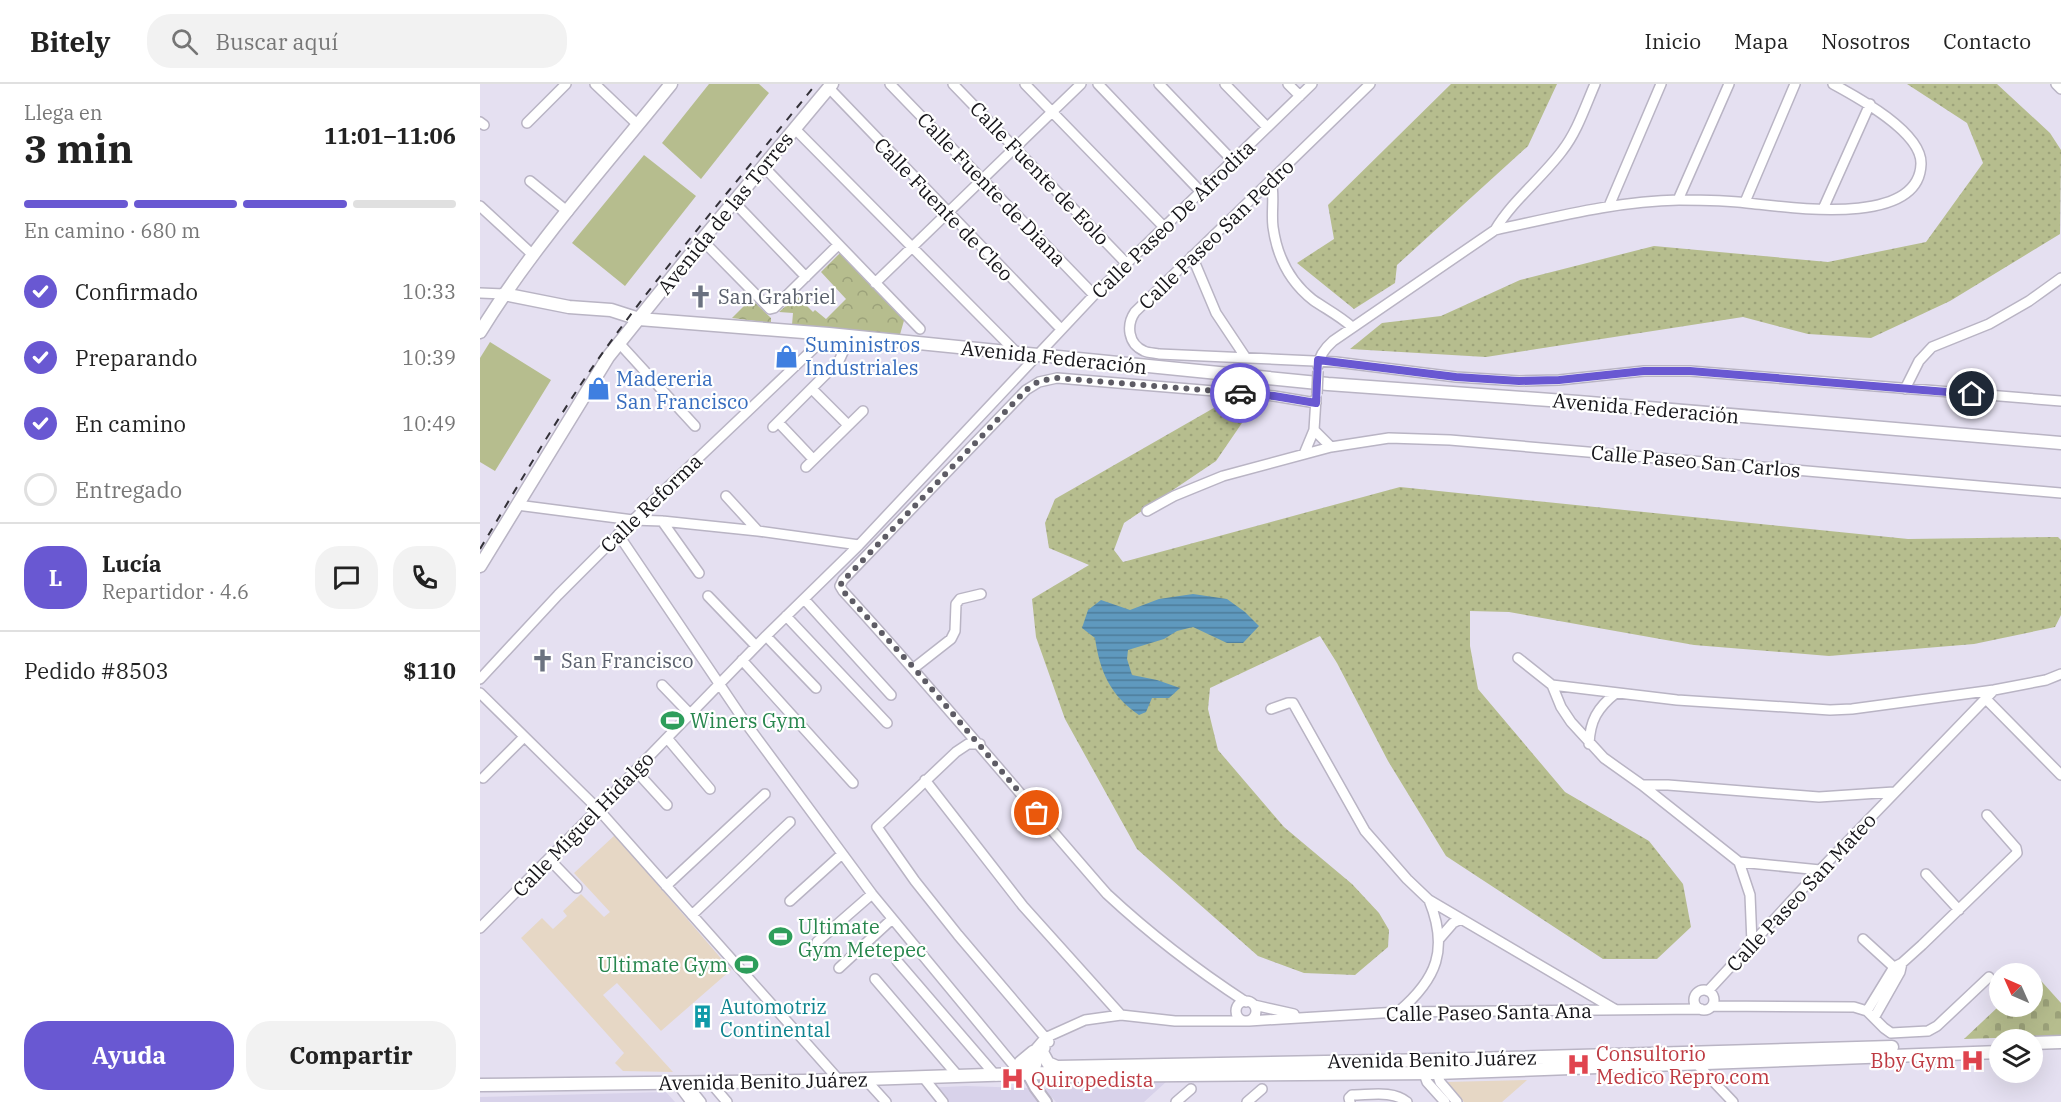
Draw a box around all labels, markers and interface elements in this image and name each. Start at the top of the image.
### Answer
search box [147,14,567,68]
text: Bitely [30,23,111,60]
icon: search [168,25,201,58]
text: Buscar aquí [216,27,338,56]
text: Inicio [1644,27,1701,55]
text: Mapa [1734,27,1788,55]
text: Nosotros [1821,27,1910,55]
text: Contacto [1943,27,2031,55]
street label: Calle Fuente de Eolo [964,95,1116,251]
text: Llega en [24,99,102,126]
street label: Calle Fuente de Diana [911,106,1073,272]
text: 11:01–11:06 [324,121,456,150]
text: 3 min [24,123,133,174]
street label: Avenida de las Torres [651,126,799,300]
street label: Calle Fuente de Cleo [868,131,1020,287]
street label: Calle Paseo De Afrodita [1085,134,1261,304]
street label: Calle Paseo San Pedro [1133,153,1299,315]
text: En camino · 680 m [24,217,200,244]
icon: check [24,275,57,308]
text: Confirmado [75,277,198,306]
text: 10:33 [402,278,456,305]
church icon: San Grabriel [687,283,713,309]
place label: San Grabriel [718,283,836,310]
place label: Suministros Industriales [805,331,920,381]
street label: Avenida Federación [960,334,1149,380]
icon: check [24,341,57,374]
text: Preparando [75,343,197,372]
shop icon: Suministros Industriales [774,343,800,369]
text: 10:39 [402,344,456,371]
courier [1210,363,1270,423]
place label: Madereria San Francisco [616,365,748,415]
pin [1946,368,1997,419]
shop icon: Madereria San Francisco [585,376,611,402]
icon: car [1224,377,1257,410]
icon: home [1955,377,1988,410]
street label: Avenida Federación [1552,386,1741,430]
icon: check [24,407,57,440]
text: En camino [75,409,186,438]
text: 10:49 [402,410,456,437]
street label: Calle Paseo San Carlos [1590,438,1802,484]
street label: Calle Reforma [594,447,708,558]
text: Entregado [75,475,182,504]
button: chat [315,546,378,609]
button: phone [393,546,456,609]
text: Lucía [102,549,162,578]
text: L [49,563,62,592]
text: Repartidor · 4.6 [102,578,249,605]
church icon: San Francisco [530,647,556,673]
place label: San Francisco [561,647,693,674]
text: Pedido #8503 [24,656,169,685]
text: $110 [403,656,456,685]
sports icon: Winers Gym [659,707,685,733]
place label: Winers Gym [690,707,806,734]
street label: Calle Miguel Hidalgo [506,745,660,903]
pin [1011,787,1062,838]
icon: bag [1020,796,1053,829]
street label: Calle Paseo San Mateo [1720,807,1882,977]
place label: Ultimate Gym Metepec [798,913,926,963]
sports icon: Ultimate Gym Metepec [767,924,793,950]
place label: Ultimate Gym [598,951,728,978]
sports icon: Ultimate Gym [733,951,759,977]
north arrow [1989,963,2043,1017]
map controls [1989,963,2043,1083]
place label: Automotriz Continental [720,993,830,1043]
street label: Calle Paseo Santa Ana [1386,997,1592,1027]
building icon: Automotriz Continental [689,1004,715,1030]
button: Ayuda [24,1021,234,1090]
button: Compartir [246,1021,456,1090]
button: layers [1989,1029,2043,1083]
place label: Consultorio Medico Repro.com [1596,1040,1770,1090]
street label: Avenida Benito Juárez [1327,1044,1537,1074]
place label: Bby Gym [1870,1047,1955,1074]
hospital icon: Bby Gym [1960,1047,1986,1073]
hospital icon: Consultorio Medico Repro.com [1565,1051,1591,1077]
street label: Avenida Benito Juárez [658,1066,868,1096]
hospital icon: Quiropedista [1000,1066,1026,1092]
place label: Quiropedista [1031,1066,1154,1093]

